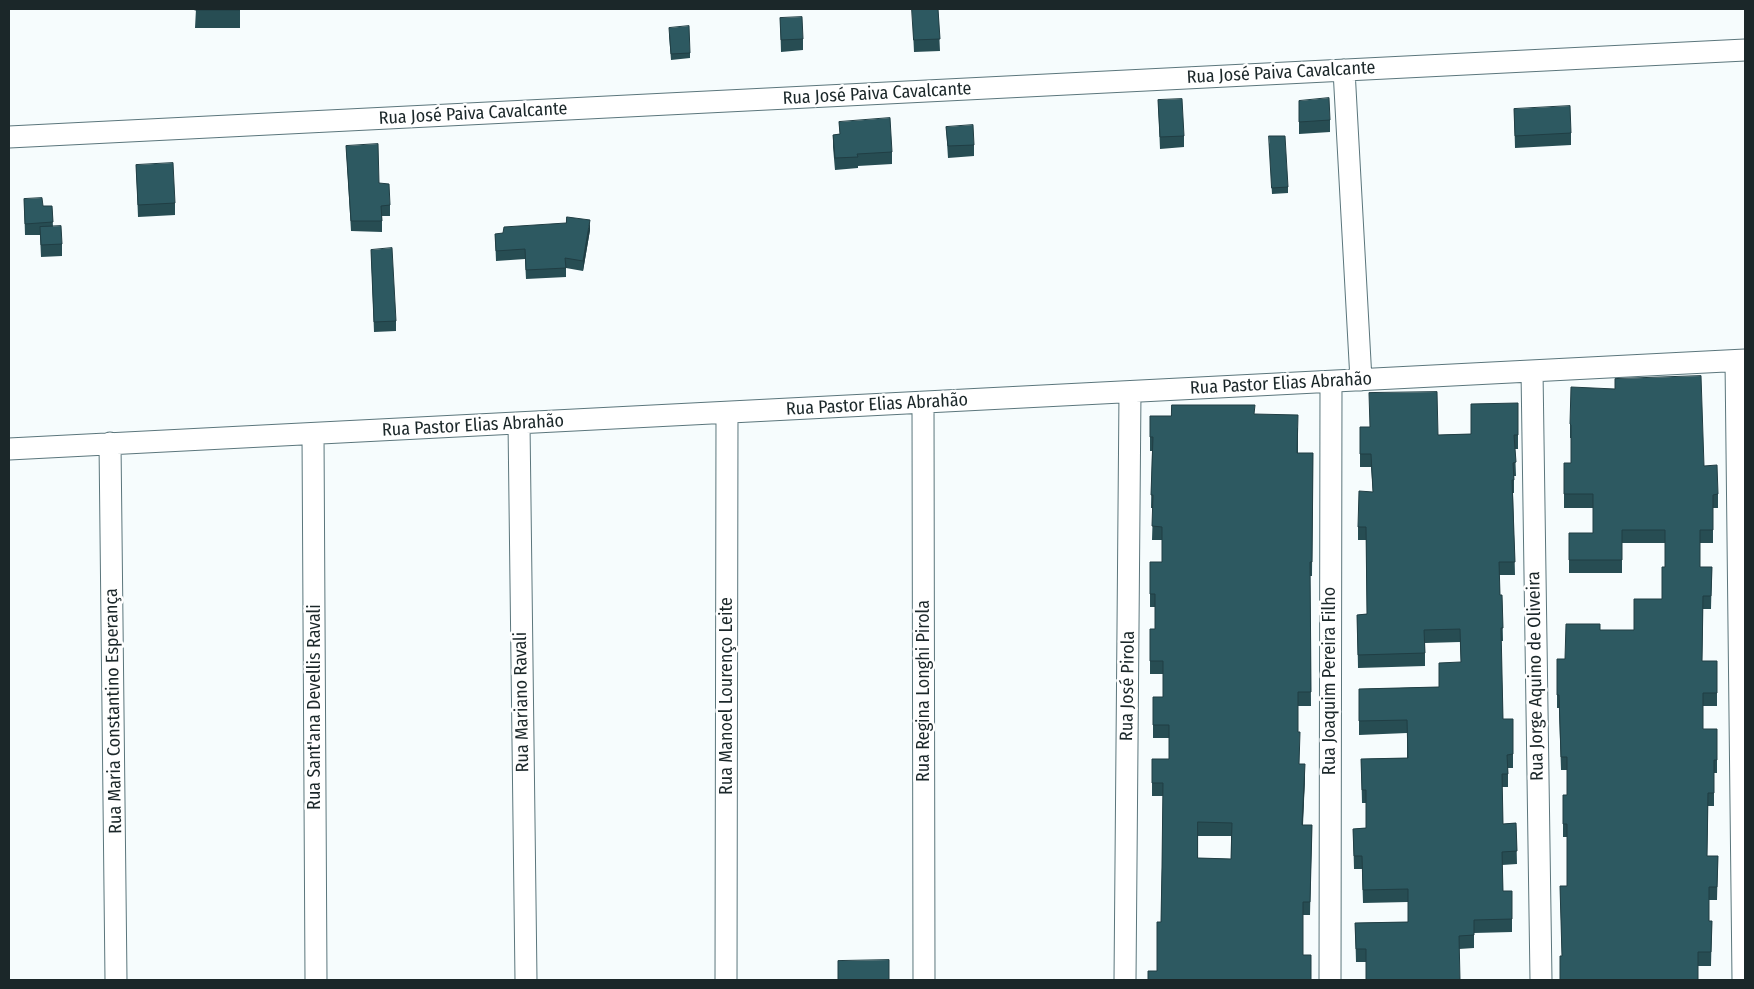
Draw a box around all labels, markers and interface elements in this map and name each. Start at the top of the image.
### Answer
street label: Rua José Paiva Cavalcante [1186,57,1376,89]
street label: Rua José Paiva Cavalcante [782,78,972,110]
street label: Rua José Paiva Cavalcante [378,98,568,130]
street label: Rua Pastor Elias Abrahão [1189,368,1373,400]
street label: Rua Pastor Elias Abrahão [785,389,969,421]
street label: Rua Pastor Elias Abrahão [381,410,565,442]
street label: Rua Jorge Aquino de Oliveira [1523,571,1549,781]
street label: Rua Joaquim Pereira Filho [1319,587,1341,775]
street label: Rua Maria Constantino Esperança [101,588,127,834]
street label: Rua Manoel Lourenço Leite [716,597,738,795]
street label: Rua Regina Longhi Pirola [913,600,935,782]
street label: Rua Sant'ana Devellis Ravali [304,604,326,810]
street label: Rua José Pirola [1116,631,1140,741]
street label: Rua Mariano Ravali [510,632,534,772]

